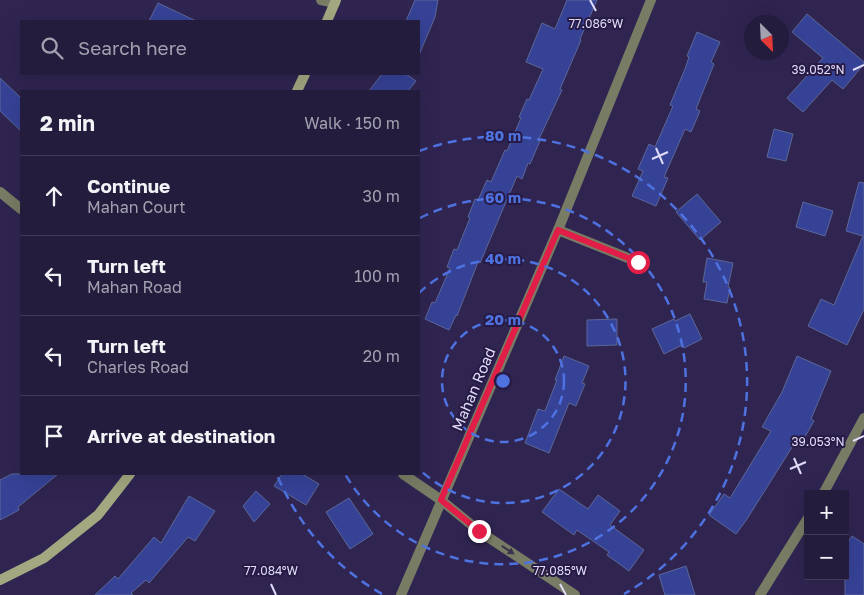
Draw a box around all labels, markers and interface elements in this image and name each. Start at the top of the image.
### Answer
north arrow [744,15,789,60]
text: 77.086°W [569,16,624,31]
search box [20,20,420,75]
icon: search [38,34,66,62]
text: Search here [78,36,187,59]
text: 39.052°N [791,62,845,77]
text: 2 min [40,110,95,136]
text: Walk · 150 m [304,113,400,133]
text: 80 m [485,126,521,144]
text: Continue [87,174,170,197]
icon: ahead [40,182,68,210]
text: 30 m [363,186,400,206]
text: 60 m [485,188,521,206]
text: Mahan Court [87,197,186,217]
text: 40 m [485,249,521,267]
route start [627,251,650,274]
text: Turn left [87,254,166,277]
icon: left [40,262,68,290]
text: 100 m [354,266,400,286]
text: Mahan Road [87,277,182,297]
text: 20 m [485,310,521,328]
text: Turn left [87,334,166,357]
icon: left [40,342,68,370]
street label: Mahan Road [447,345,499,433]
text: 20 m [363,346,400,366]
text: Charles Road [87,357,189,377]
centre of rings [494,372,512,390]
icon: arrive [40,422,68,450]
text: Arrive at destination [87,424,275,447]
text: 39.053°N [791,434,845,449]
map controls [804,490,849,580]
button: + [804,490,849,535]
route end [468,520,491,543]
button: − [804,535,849,580]
one-way arrow [501,546,515,555]
text: 77.084°W [244,563,298,578]
text: 77.085°W [533,563,588,578]

